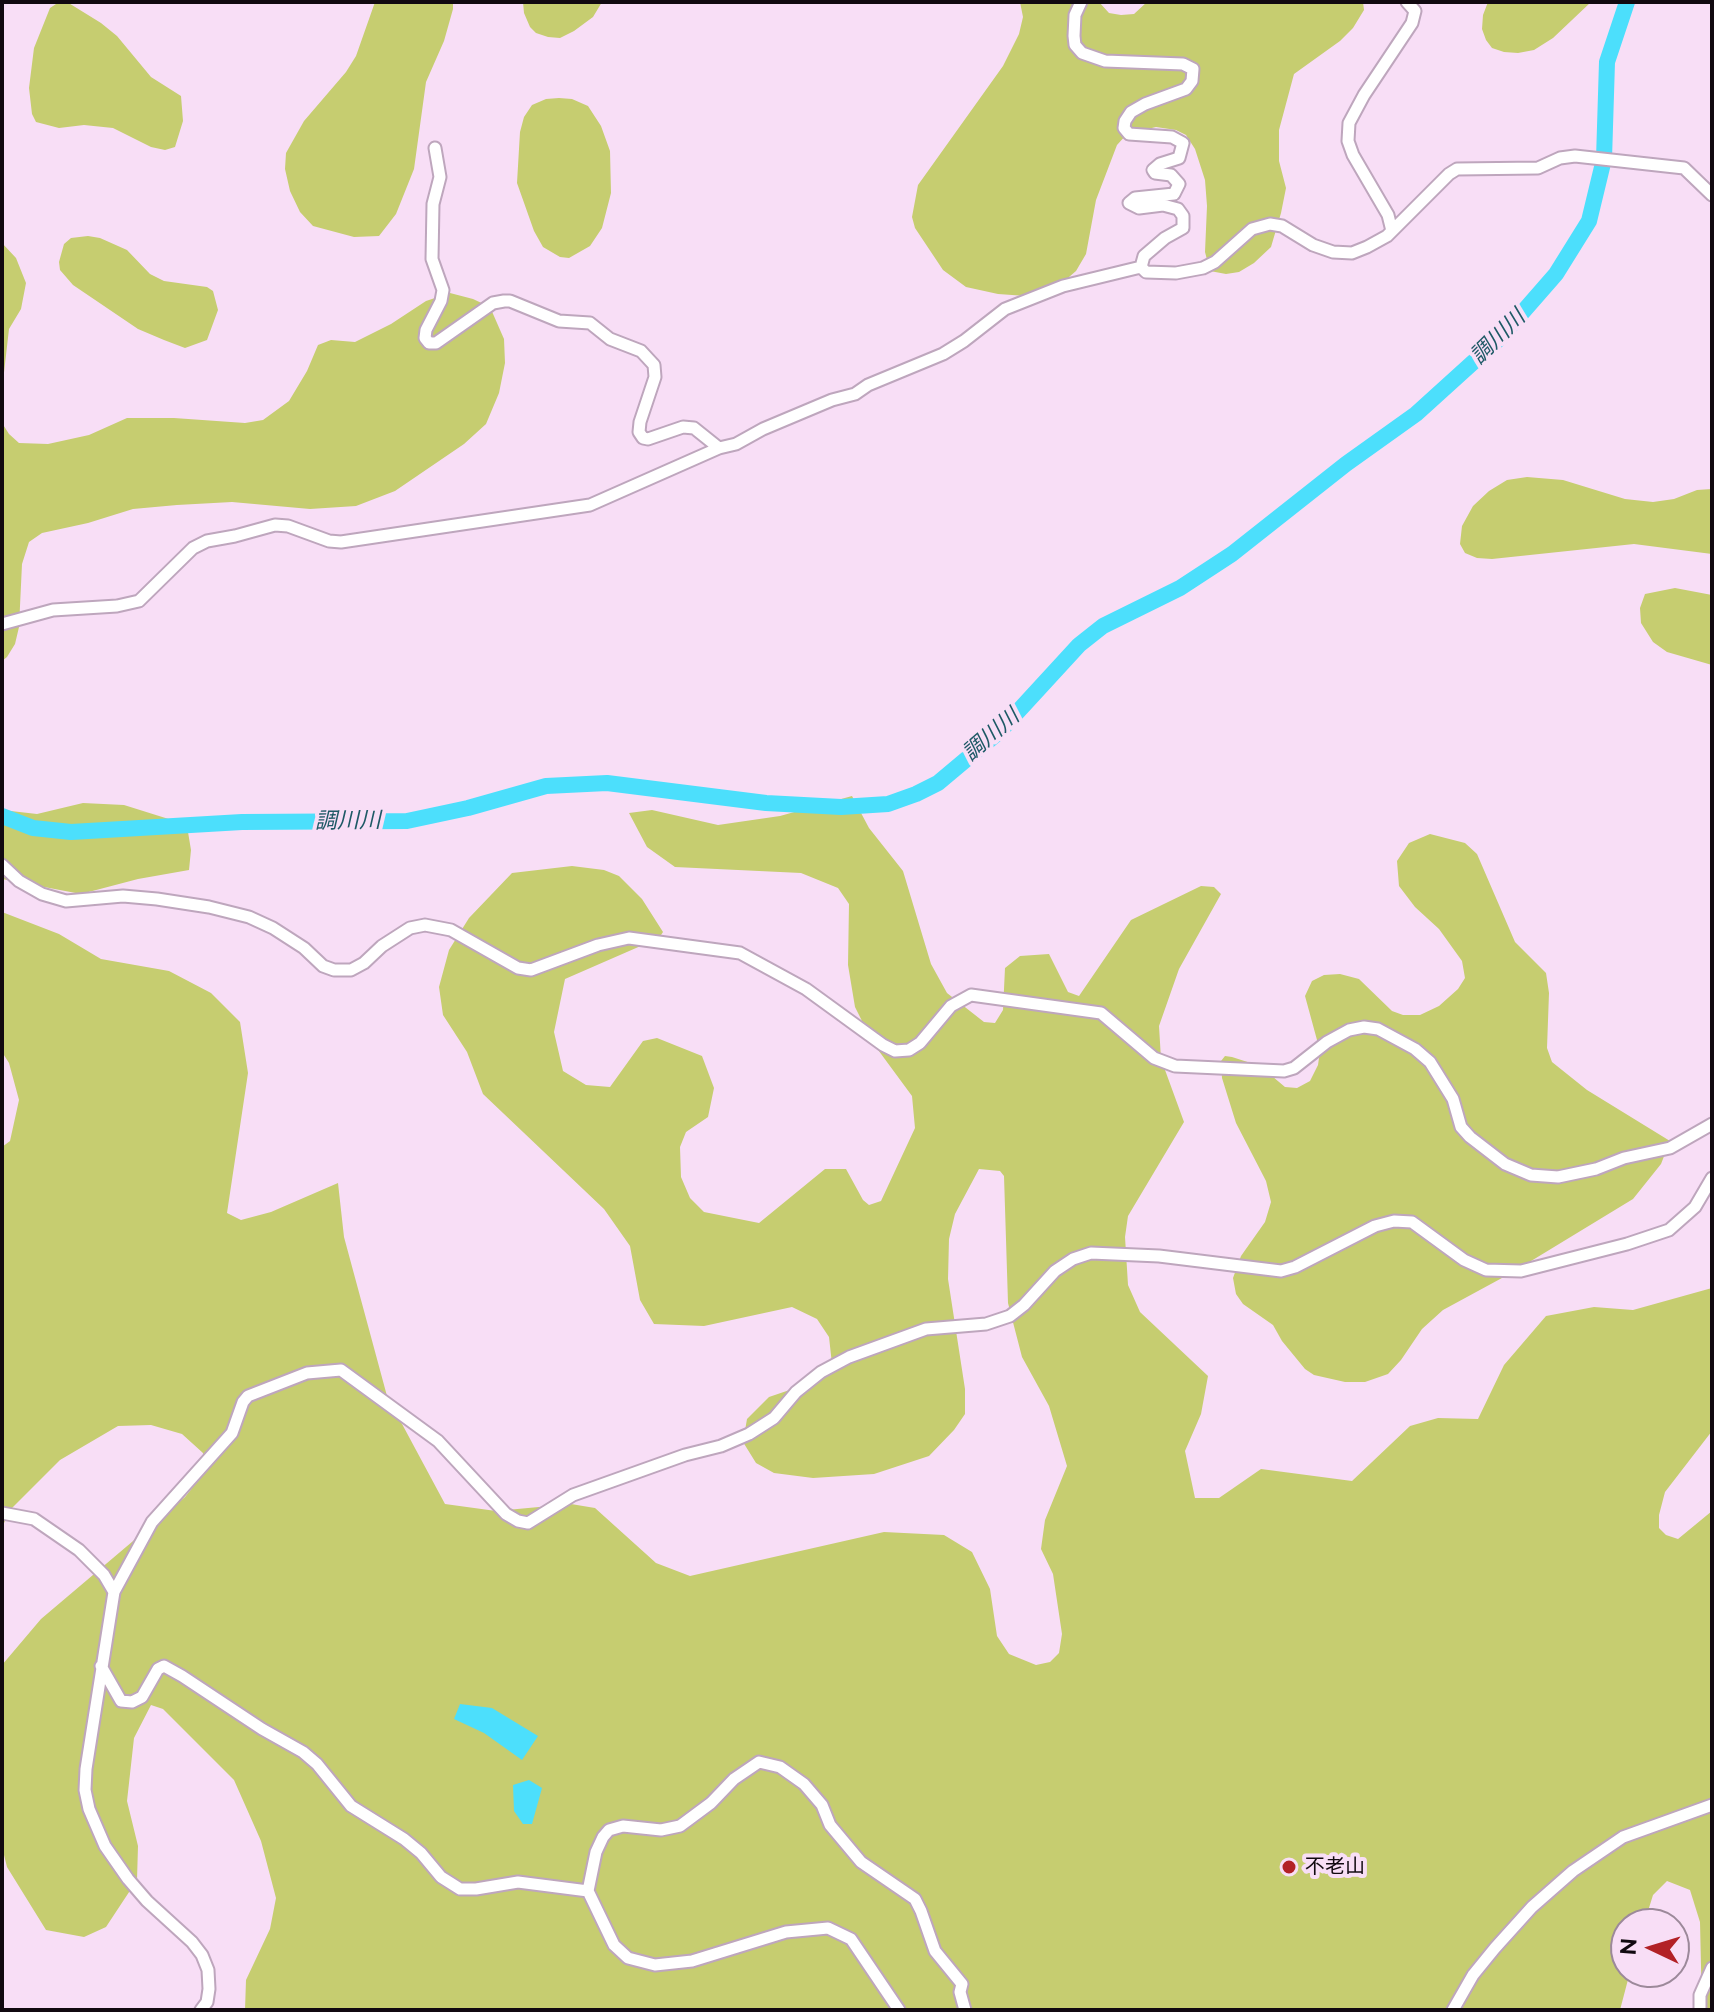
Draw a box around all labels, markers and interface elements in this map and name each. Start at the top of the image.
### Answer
water label: 調川川 [1465,304,1531,370]
water label: 調川川 [957,703,1025,767]
water label: 調川川 [315,807,381,835]
place label: 不老山 [1305,1855,1365,1879]
marker: 不老山 [1280,1858,1298,1876]
north arrow [1610,1908,1690,1988]
text: N [1614,1937,1642,1956]

